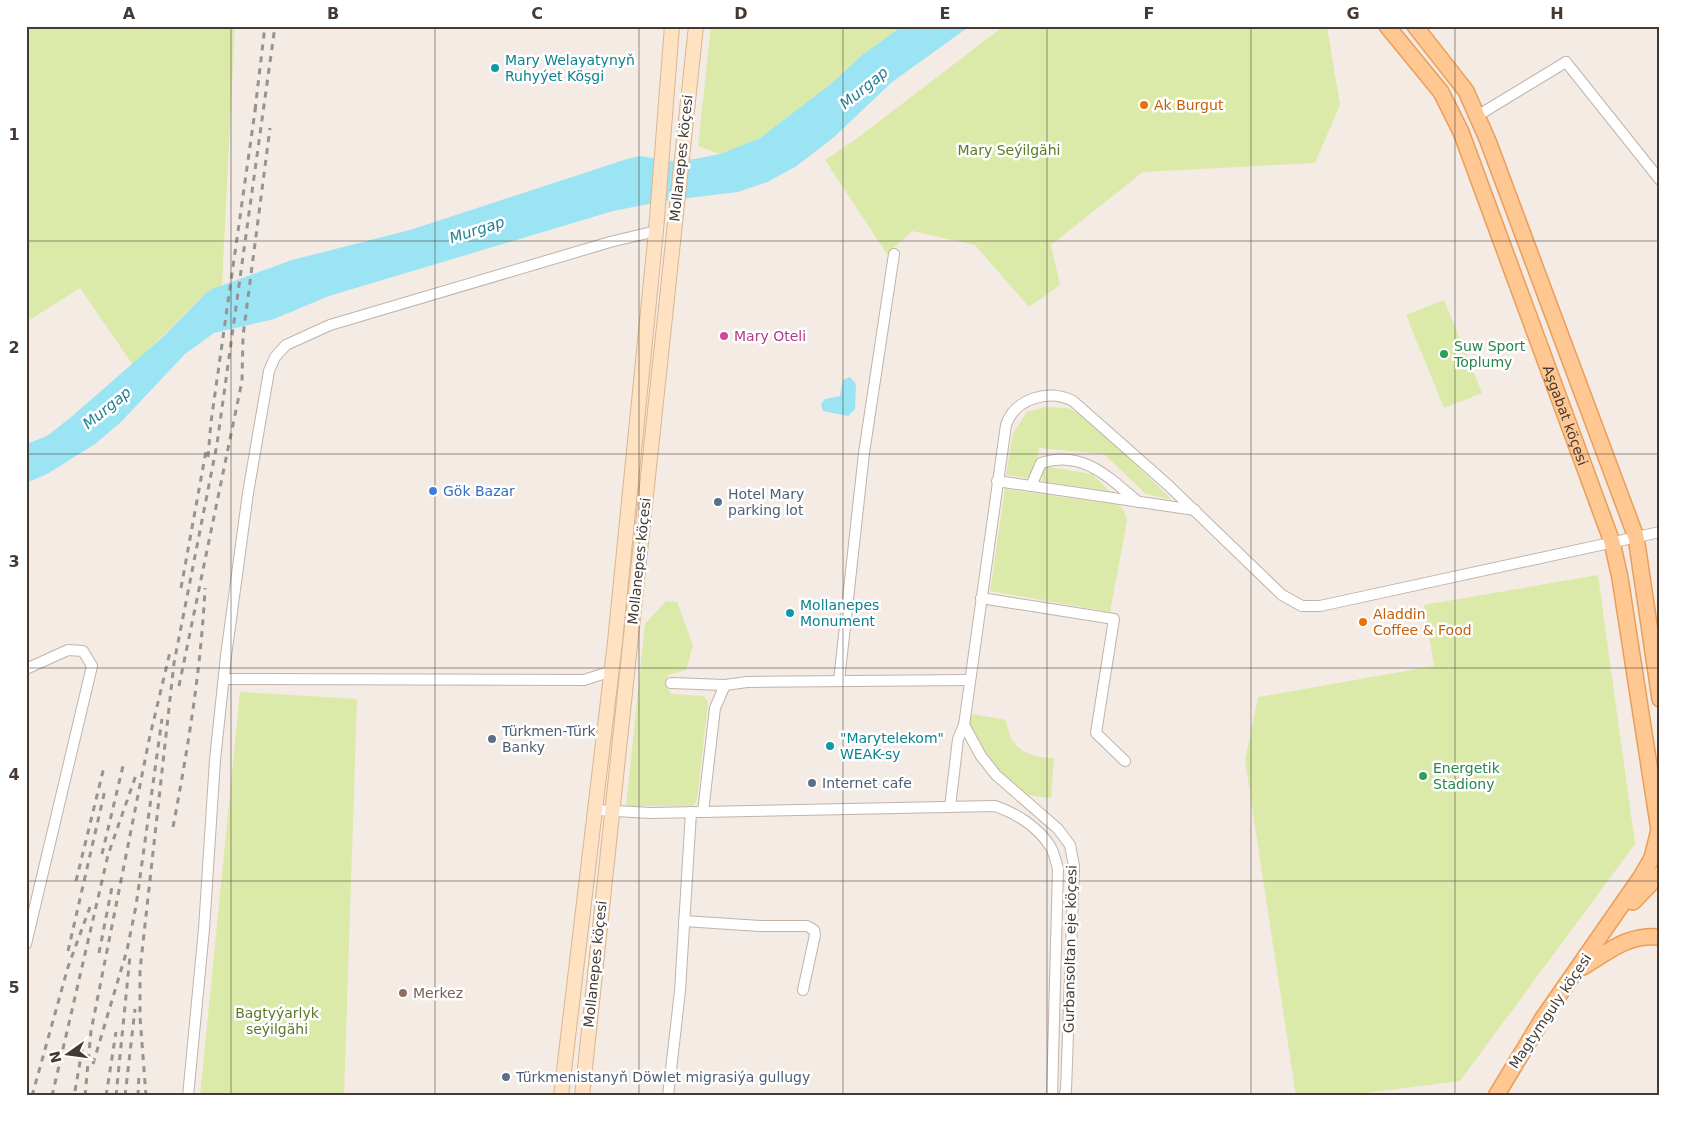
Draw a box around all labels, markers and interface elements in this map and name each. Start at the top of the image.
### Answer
text: A [123,4,136,23]
text: B [327,4,339,23]
text: C [531,4,543,23]
text: D [734,4,748,23]
text: E [940,4,950,23]
text: F [1144,4,1154,23]
text: G [1346,4,1360,23]
text: H [1550,4,1564,23]
place label: Mary Welayatynyň Ruhyýet Köşgi [505,52,635,84]
marker: Mary Welayatynyň Ruhyýet Köşgi [489,62,501,74]
water label: Murgap [836,63,892,113]
street label: Mollanepes köçesi [666,94,696,222]
place label: Ak Burgut [1154,97,1224,113]
marker: Ak Burgut [1138,99,1150,111]
text: 1 [8,125,20,144]
park label: Mary Seýilgähi [958,142,1060,158]
water label: Murgap [447,213,507,247]
place label: Mary Oteli [734,328,806,344]
marker: Mary Oteli [718,330,730,342]
text: 2 [8,338,20,357]
place label: Suw Sport Toplumy [1453,338,1526,370]
marker: Suw Sport Toplumy [1438,348,1450,360]
street label: Aşgabat köçesi [1540,363,1591,468]
water label: Murgap [79,383,135,433]
place label: Gök Bazar [443,483,515,499]
marker: Gök Bazar [427,485,439,497]
place label: Hotel Mary parking lot [728,486,804,518]
marker: Hotel Mary parking lot [712,496,724,508]
street label: Mollanepes köçesi [624,497,654,625]
text: 3 [8,552,20,571]
place label: Mollanepes Monument [800,597,879,629]
place label: Aladdin Coffee & Food [1373,606,1472,638]
marker: Mollanepes Monument [784,607,796,619]
marker: Aladdin Coffee & Food [1357,616,1369,628]
place label: Türkmen-Türk Banky [501,723,597,755]
place label: "Marytelekom" WEAK-sy [840,730,944,762]
marker: Türkmen-Türk Banky [486,733,498,745]
marker: "Marytelekom" WEAK-sy [824,740,836,752]
place label: Energetik Stadiony [1433,760,1501,792]
text: 4 [8,765,20,784]
marker: Energetik Stadiony [1417,770,1429,782]
place label: Internet cafe [822,775,912,791]
marker: Internet cafe [806,777,818,789]
street label: Gurbansoltan eje köçesi [1061,865,1079,1033]
street label: Mollanepes köçesi [580,900,610,1028]
street label: Magtymguly köçesi [1506,951,1594,1071]
text: 5 [8,978,20,997]
place label: Merkez [413,985,463,1001]
marker: Merkez [397,987,409,999]
park label: Bagtyýarlyk seýilgähi [235,1005,320,1037]
north arrow [42,1030,92,1080]
text: N [46,1050,65,1065]
place label: Türkmenistanyň Döwlet migrasiýa gullugy [515,1069,810,1085]
marker: Türkmenistanyň Döwlet migrasiýa gullugy [500,1071,512,1083]

